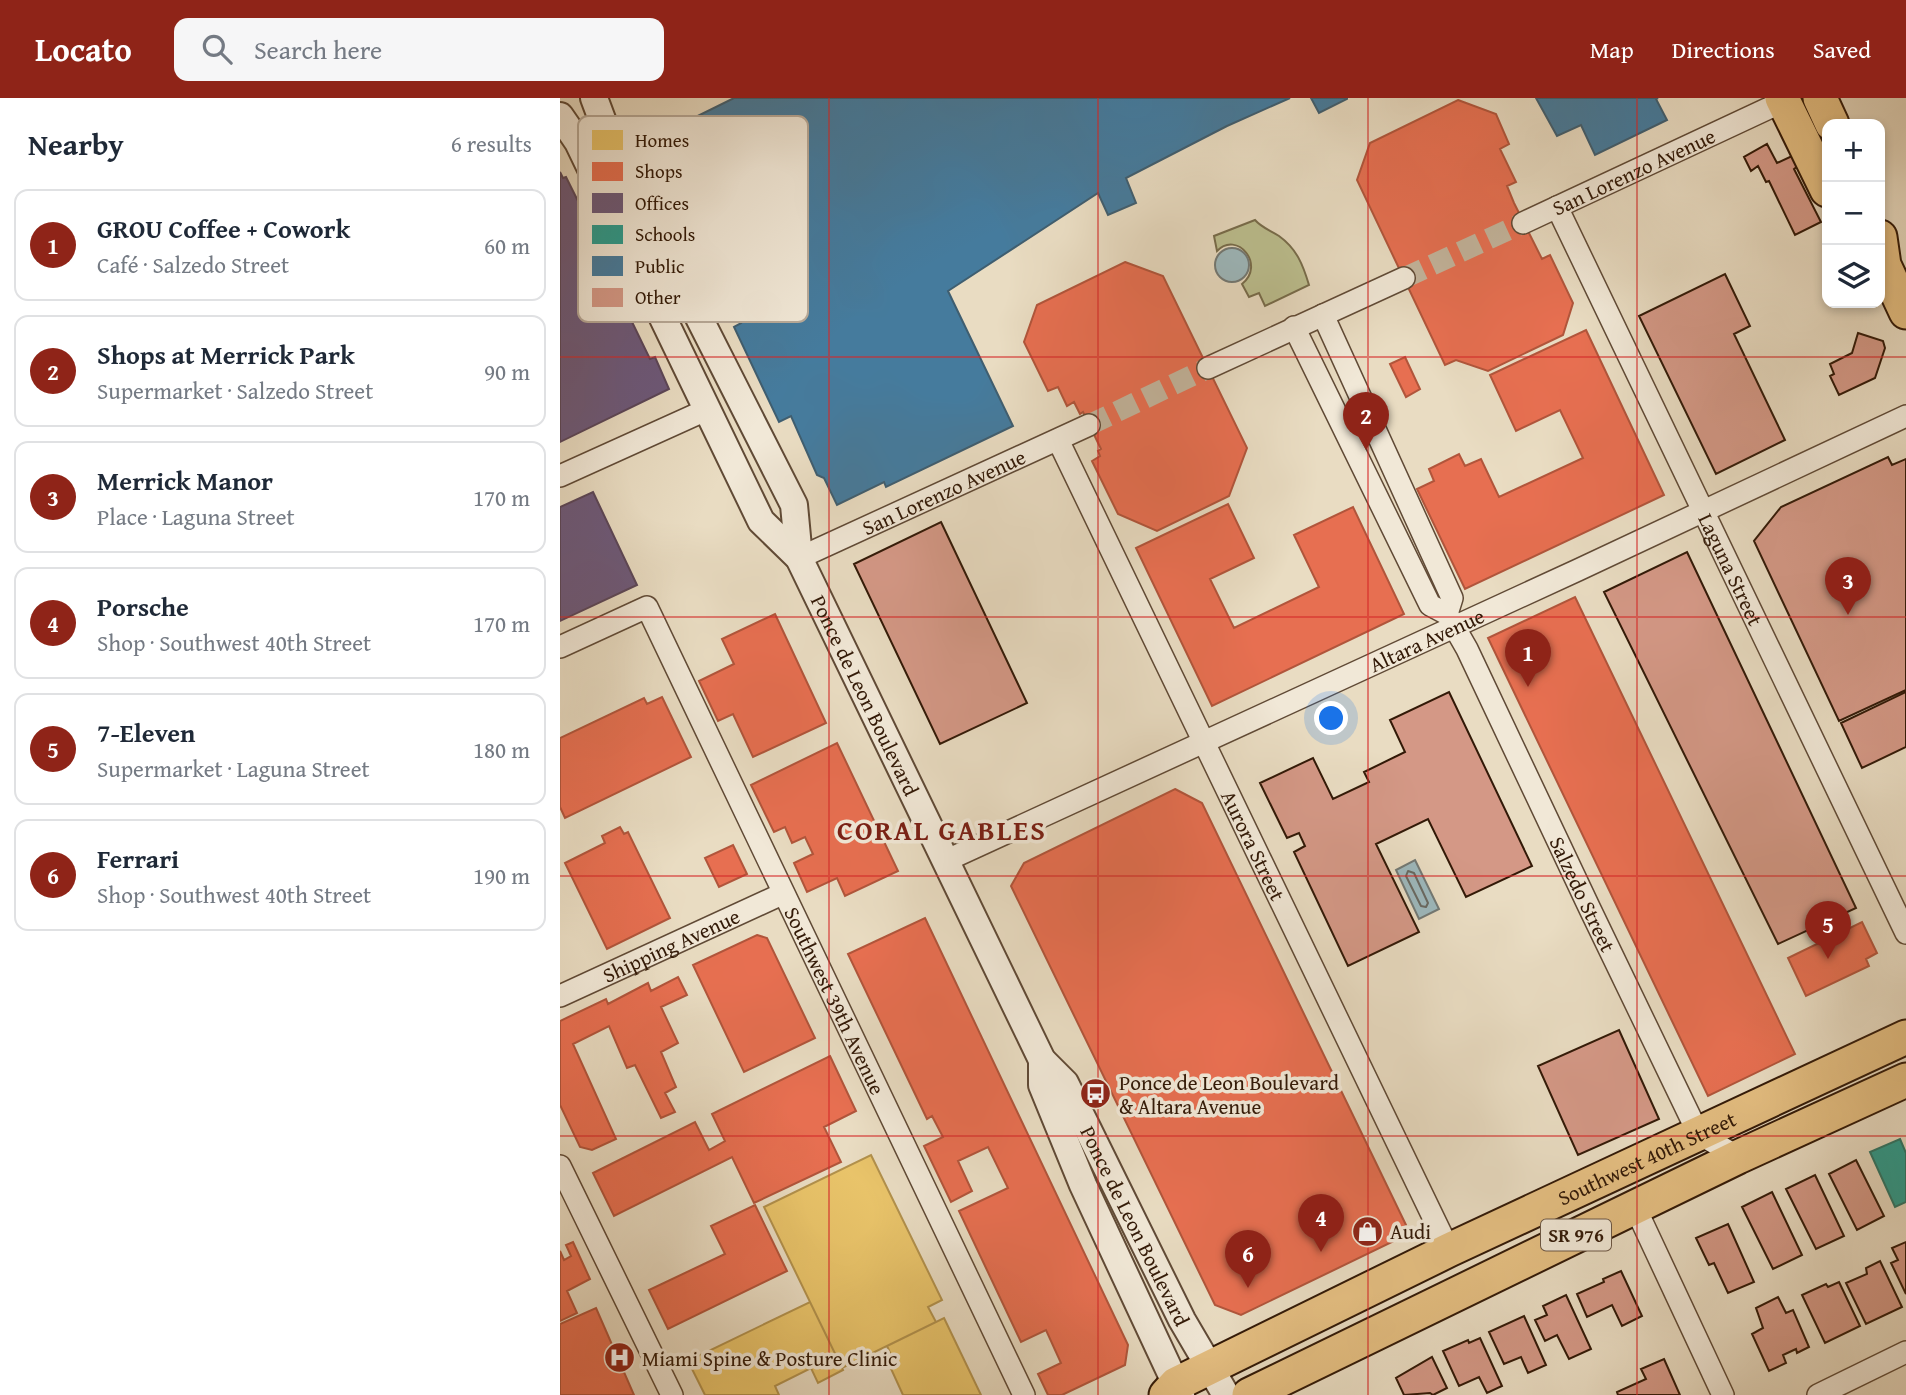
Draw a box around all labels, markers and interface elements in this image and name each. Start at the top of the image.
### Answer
search box [174,18,664,81]
text: Locato [35,25,132,73]
icon: search [198,30,236,68]
text: Search here [254,30,382,69]
text: Map [1590,32,1634,67]
text: Directions [1672,32,1775,67]
text: Saved [1813,32,1871,67]
legend [578,116,808,322]
map controls [1822,119,1885,308]
button: + [1822,119,1885,182]
street label: San Lorenzo Avenue [1547,120,1720,223]
text: Nearby [28,122,124,166]
text: Homes [635,126,689,154]
text: 6 results [451,127,532,160]
text: Shops [635,157,682,185]
button: − [1822,182,1885,245]
text: Offices [635,189,689,217]
text: GROU Coffee + Cowork [97,209,350,248]
text: Schools [635,220,695,248]
text: 1 [47,229,59,262]
text: 60 m [484,229,530,262]
button: layers [1822,245,1885,308]
text: Café · Salzedo Street [97,248,289,281]
text: Public [635,252,684,280]
text: Other [635,283,681,311]
text: Shops at Merrick Park [97,335,355,374]
text: 2 [47,355,59,388]
text: 90 m [484,355,530,388]
text: Supermarket · Salzedo Street [97,374,373,407]
pin: 2 [1343,392,1389,450]
street label: San Lorenzo Avenue [857,441,1030,543]
text: Merrick Manor [97,461,273,500]
text: 3 [47,481,59,514]
text: 170 m [473,481,530,514]
text: Place · Laguna Street [97,500,295,533]
street label: Laguna Street [1691,508,1772,631]
pin: 3 [1825,557,1871,615]
text: Porsche [97,587,189,626]
street label: Ponce de Leon Boulevard [804,589,928,802]
street label: Altara Avenue [1364,600,1489,680]
text: 4 [47,607,59,640]
text: 170 m [473,607,530,640]
text: Shop · Southwest 40th Street [97,626,371,659]
pin: 1 [1505,629,1551,687]
your location [1314,701,1348,735]
text: 7-Eleven [97,713,195,752]
text: 5 [47,733,59,766]
text: 180 m [473,733,530,766]
text: Supermarket · Laguna Street [97,752,370,785]
street label: Aurora Street [1214,785,1294,906]
district label: CORAL GABLES [837,809,1047,850]
street label: Salzedo Street [1542,831,1624,958]
text: Ferrari [97,839,179,878]
text: 6 [47,859,59,892]
text: 190 m [473,859,530,892]
text: Shop · Southwest 40th Street [97,878,371,911]
street label: Shipping Avenue [597,900,745,990]
street label: Southwest 39th Avenue [777,901,894,1100]
pin: 5 [1805,901,1851,959]
place label: Ponce de Leon Boulevard & Altara Avenue [1119,1067,1340,1122]
bus stop icon: Ponce de Leon Boulevard & Altara Avenue [1079,1077,1113,1111]
street label: Southwest 40th Street [1552,1103,1741,1213]
street label: Ponce de Leon Boulevard [1073,1120,1198,1332]
pin: 4 [1298,1194,1344,1252]
shop icon: Audi [1350,1214,1384,1248]
place label: Audi [1390,1216,1431,1247]
road number: SR 976 [1541,1219,1611,1250]
pin: 6 [1225,1230,1271,1288]
hospital icon: Miami Spine & Posture Clinic [602,1341,636,1375]
place label: Miami Spine & Posture Clinic [642,1343,897,1374]

